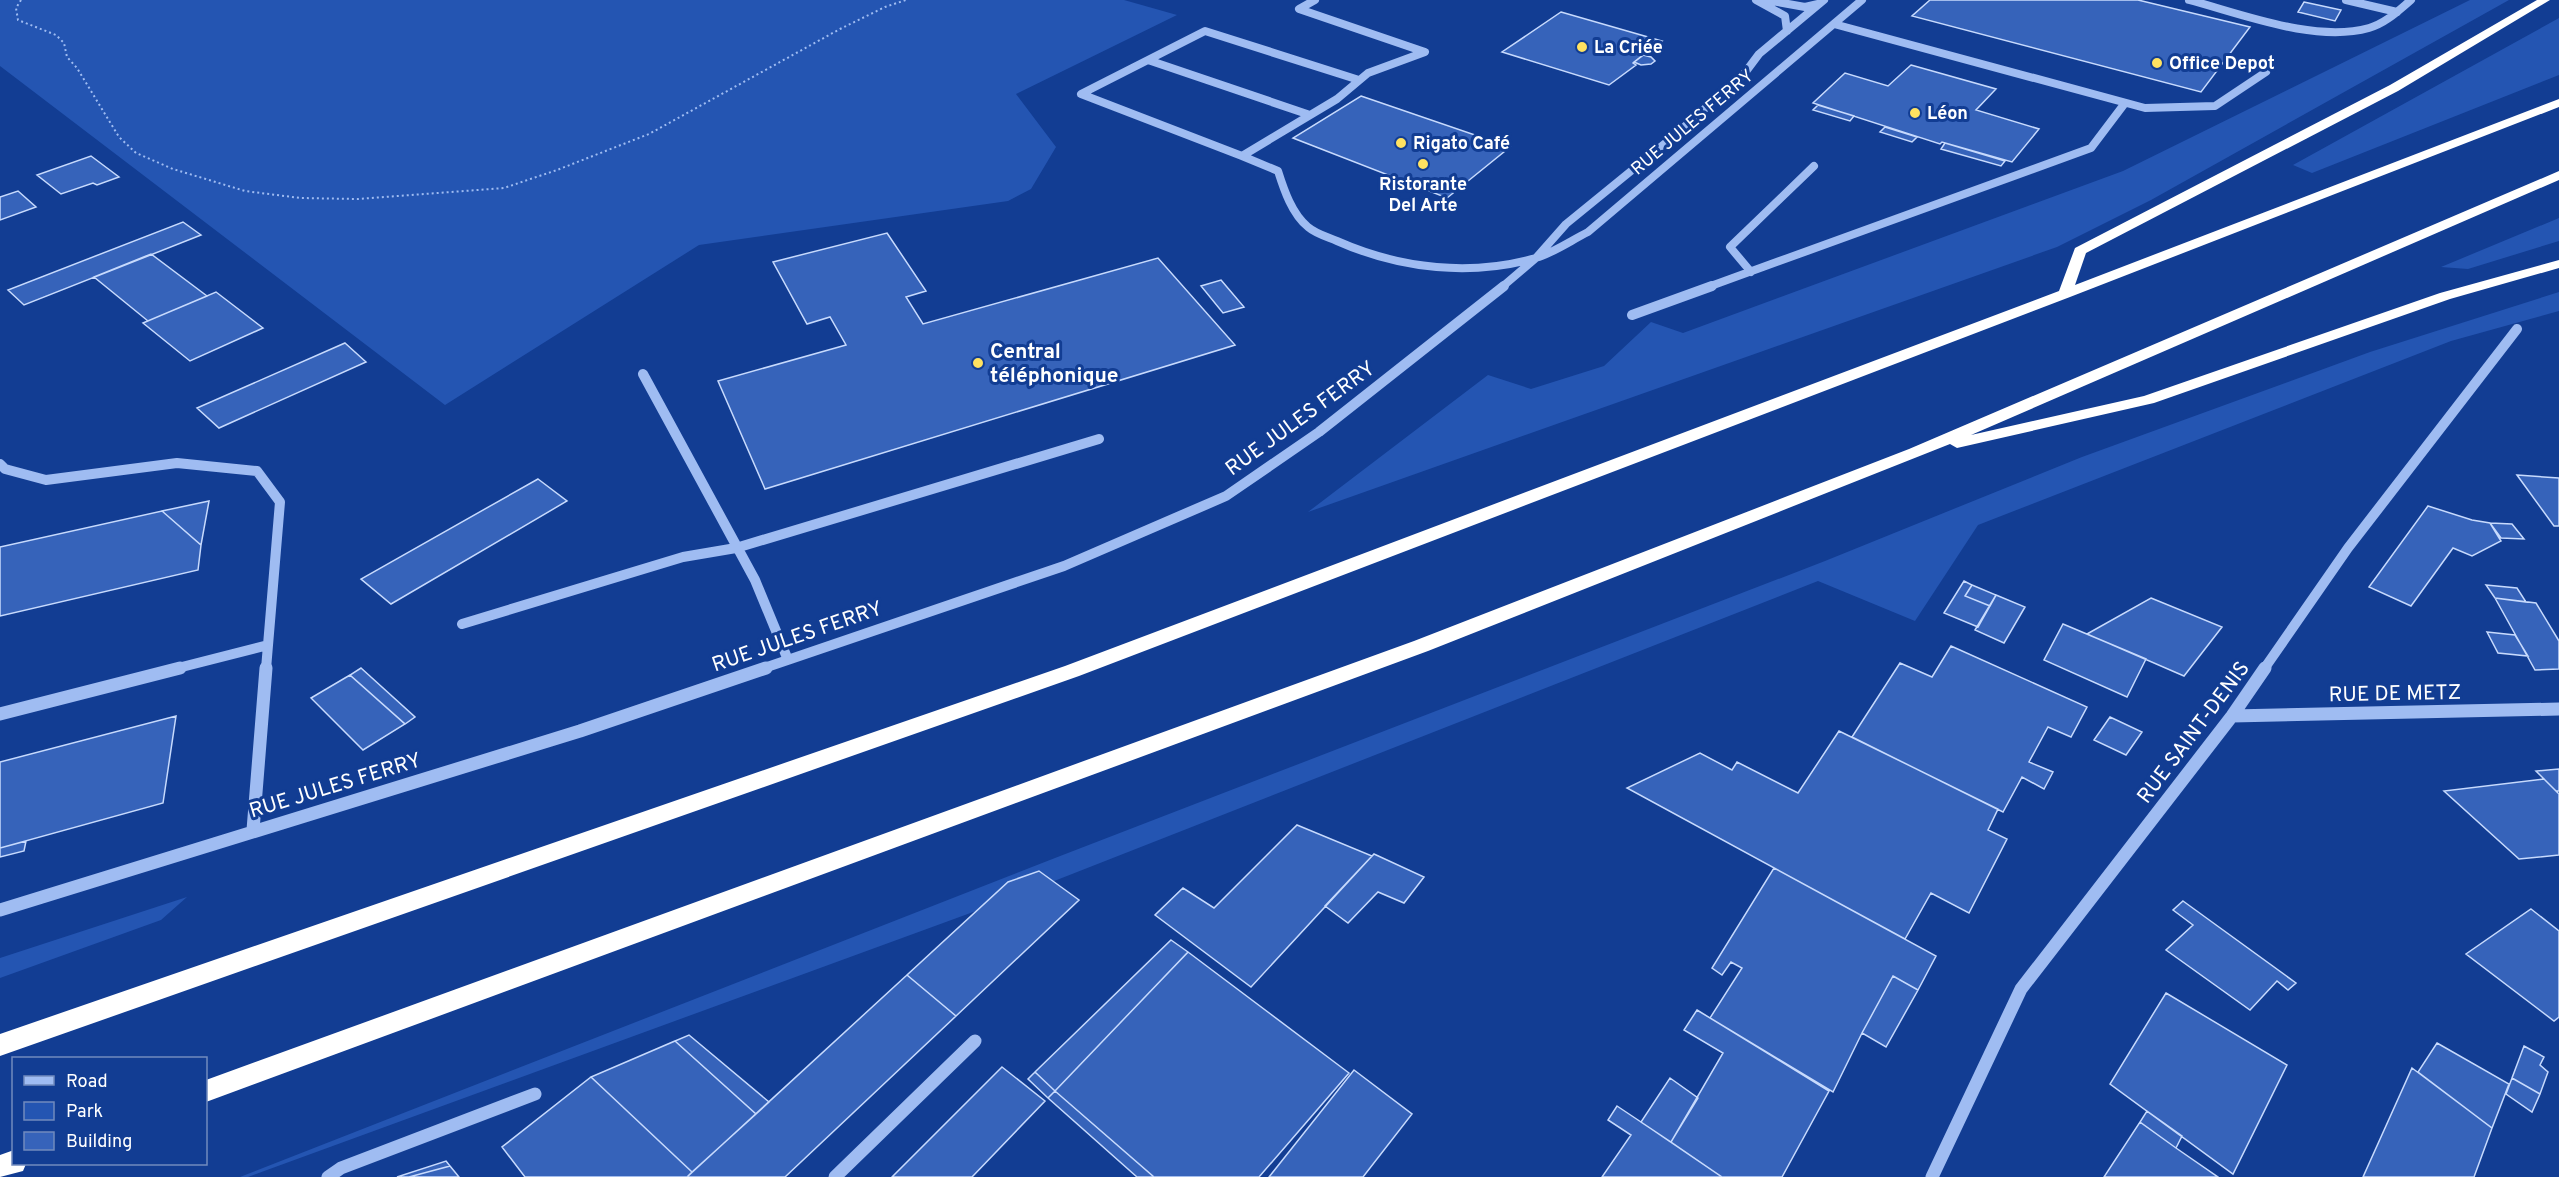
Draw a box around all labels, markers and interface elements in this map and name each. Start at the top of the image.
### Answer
place label: La Criée [1594,37,1663,60]
marker: La Criée [1575,40,1589,54]
place label: Office Depot [2169,53,2275,76]
marker: Office Depot [2150,56,2164,70]
street label: RUE JULES FERRY [1627,65,1759,181]
place label: Léon [1927,103,1968,126]
marker: Léon [1908,106,1922,120]
place label: Rigato Café [1413,133,1510,156]
marker: Rigato Café [1394,136,1408,150]
marker: Ristorante Del Arte [1416,157,1430,171]
place label: Ristorante Del Arte [1379,174,1467,218]
place label: Central téléphonique [990,339,1118,390]
marker: Central téléphonique [971,356,985,370]
street label: RUE JULES FERRY [1221,356,1381,483]
street label: RUE JULES FERRY [709,596,886,679]
street label: RUE SAINT-DENIS [2132,656,2257,810]
street label: RUE DE METZ [2328,680,2462,709]
street label: RUE JULES FERRY [246,747,425,825]
legend [12,1057,207,1165]
text: Road [66,1071,108,1094]
text: Park [66,1101,103,1124]
text: Building [66,1131,132,1154]

